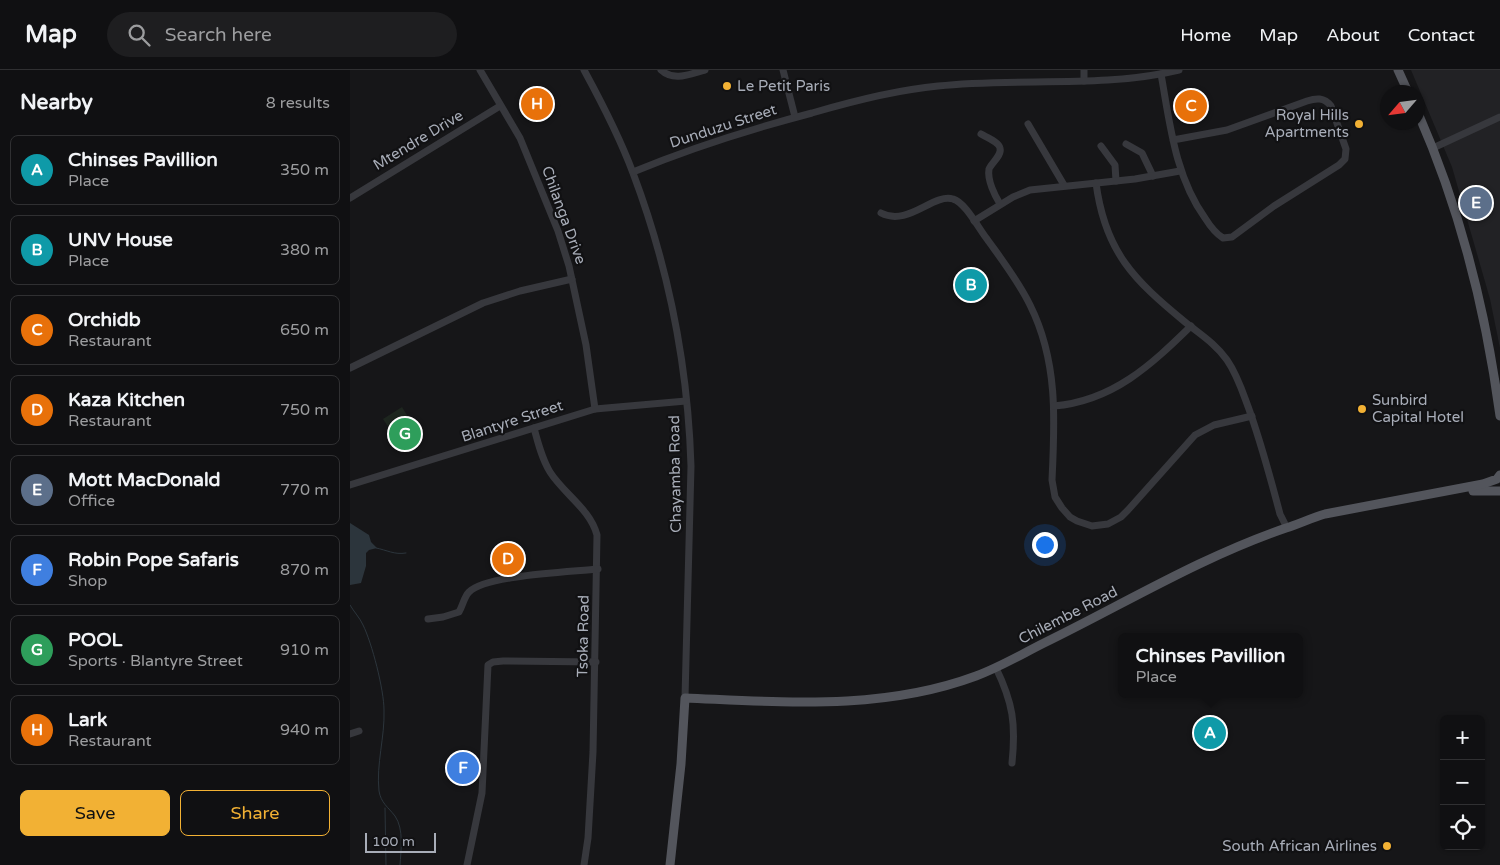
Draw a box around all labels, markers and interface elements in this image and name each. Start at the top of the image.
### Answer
search box [107,12,457,57]
text: Map [25,20,77,49]
icon: search [125,21,153,49]
text: Search here [165,24,272,46]
text: Home [1180,24,1231,46]
text: Map [1259,24,1298,46]
text: About [1326,24,1380,46]
text: Contact [1408,24,1475,46]
place label: Le Petit Paris [737,77,830,95]
marker: Le Petit Paris [721,80,733,92]
pin: H [521,85,553,123]
north arrow [1380,85,1425,130]
pin: C [1175,87,1207,125]
text: Nearby [20,90,93,115]
text: 8 results [266,93,330,113]
street label: Dunduzu Street [667,100,779,152]
street label: Mtendre Drive [370,106,466,174]
place label: Royal Hills Apartments [1264,106,1349,141]
marker: Royal Hills Apartments [1353,118,1365,130]
text: Chinses Pavillion [68,149,218,171]
text: A [31,160,43,180]
text: 350 m [280,160,329,180]
street label: Chilanga Drive [538,163,590,267]
text: Place [68,171,109,191]
pin: E [1460,184,1492,222]
text: UNV House [68,229,173,251]
text: B [31,240,43,260]
text: 380 m [280,240,329,260]
text: Place [68,251,109,271]
pin: B [955,266,987,304]
text: Orchidb [68,309,141,331]
text: C [31,320,43,340]
text: 650 m [280,320,329,340]
text: Restaurant [68,331,152,351]
text: Kaza Kitchen [68,389,185,411]
place label: Sunbird Capital Hotel [1372,391,1464,426]
street label: Blantyre Street [459,396,565,446]
text: D [31,400,43,420]
text: 750 m [280,400,329,420]
marker: Sunbird Capital Hotel [1356,403,1368,415]
text: Restaurant [68,411,152,431]
pin: G [389,415,421,453]
street label: Chayamba Road [665,415,685,533]
text: Mott MacDonald [68,469,221,491]
text: E [32,480,42,500]
text: 770 m [280,480,329,500]
text: Office [68,491,115,511]
your location [1032,532,1058,558]
pin: D [492,540,524,578]
text: Robin Pope Safaris [68,549,239,571]
text: F [32,560,42,580]
text: 870 m [280,560,329,580]
text: Shop [68,571,107,591]
street label: Chilembe Road [1015,582,1121,648]
street label: Tsoka Road [573,595,593,677]
text: POOL [68,629,123,651]
popup [1118,633,1303,698]
text: G [31,640,43,660]
text: 910 m [280,640,329,660]
text: Chinses Pavillion [1136,645,1285,667]
text: Sports · Blantyre Street [68,651,243,671]
text: Place [1136,667,1177,687]
text: Lark [68,709,107,731]
pin: A [1194,714,1226,752]
map controls [1440,715,1485,850]
button: + [1440,715,1485,760]
text: H [31,720,43,740]
text: 940 m [280,720,329,740]
text: Restaurant [68,731,152,751]
pin: F [447,749,479,787]
button: − [1440,760,1485,805]
button: Save [20,790,170,836]
button: Share [180,790,330,836]
button: locate [1440,805,1485,850]
scale bar [365,830,436,853]
text: 100 m [372,833,415,850]
place label: South African Airlines [1222,837,1377,855]
marker: South African Airlines [1381,840,1393,852]

